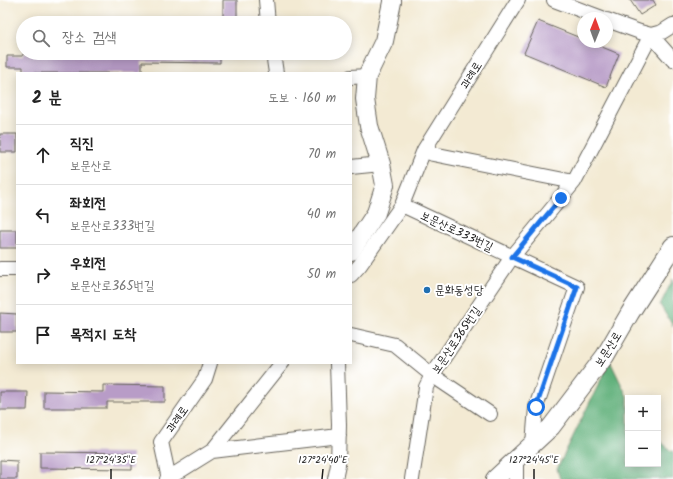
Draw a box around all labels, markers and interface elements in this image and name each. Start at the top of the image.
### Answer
north arrow [577,12,613,48]
search box [16,16,352,60]
text: 장소 검색 [62,26,116,50]
icon: search [30,27,52,49]
street label: 과례로 [456,58,487,93]
text: 2 분 [32,85,62,112]
text: 도보 · 160 m [268,88,336,109]
text: 직진 [70,132,94,156]
icon: ahead [32,144,54,166]
text: 70 m [308,144,336,165]
text: 보문산로 [70,156,112,177]
route end [552,189,570,207]
text: 좌회전 [70,192,106,216]
icon: left [32,204,54,226]
text: 40 m [307,204,336,225]
street label: 보문산로333번길 [417,206,497,257]
text: 보문산로333번길 [70,216,155,237]
text: 우회전 [70,252,106,276]
icon: right [32,264,54,286]
text: 50 m [307,264,336,285]
text: 보문산로365번길 [70,276,154,297]
place label: 문화동성당 [435,281,484,300]
marker: 문화동성당 [422,285,432,295]
street label: 보문산로365번길 [427,302,486,378]
text: 목적지 도착 [70,323,136,347]
icon: arrive [32,324,54,346]
street label: 보문산로 [590,328,627,371]
map controls [625,395,661,467]
button: + [625,395,661,431]
route start [527,398,545,416]
street label: 과례로 [161,402,193,437]
button: − [625,431,661,467]
text: 127°24'35"E [86,452,137,468]
text: 127°24'40"E [298,452,349,468]
text: 127°24'45"E [509,452,560,468]

